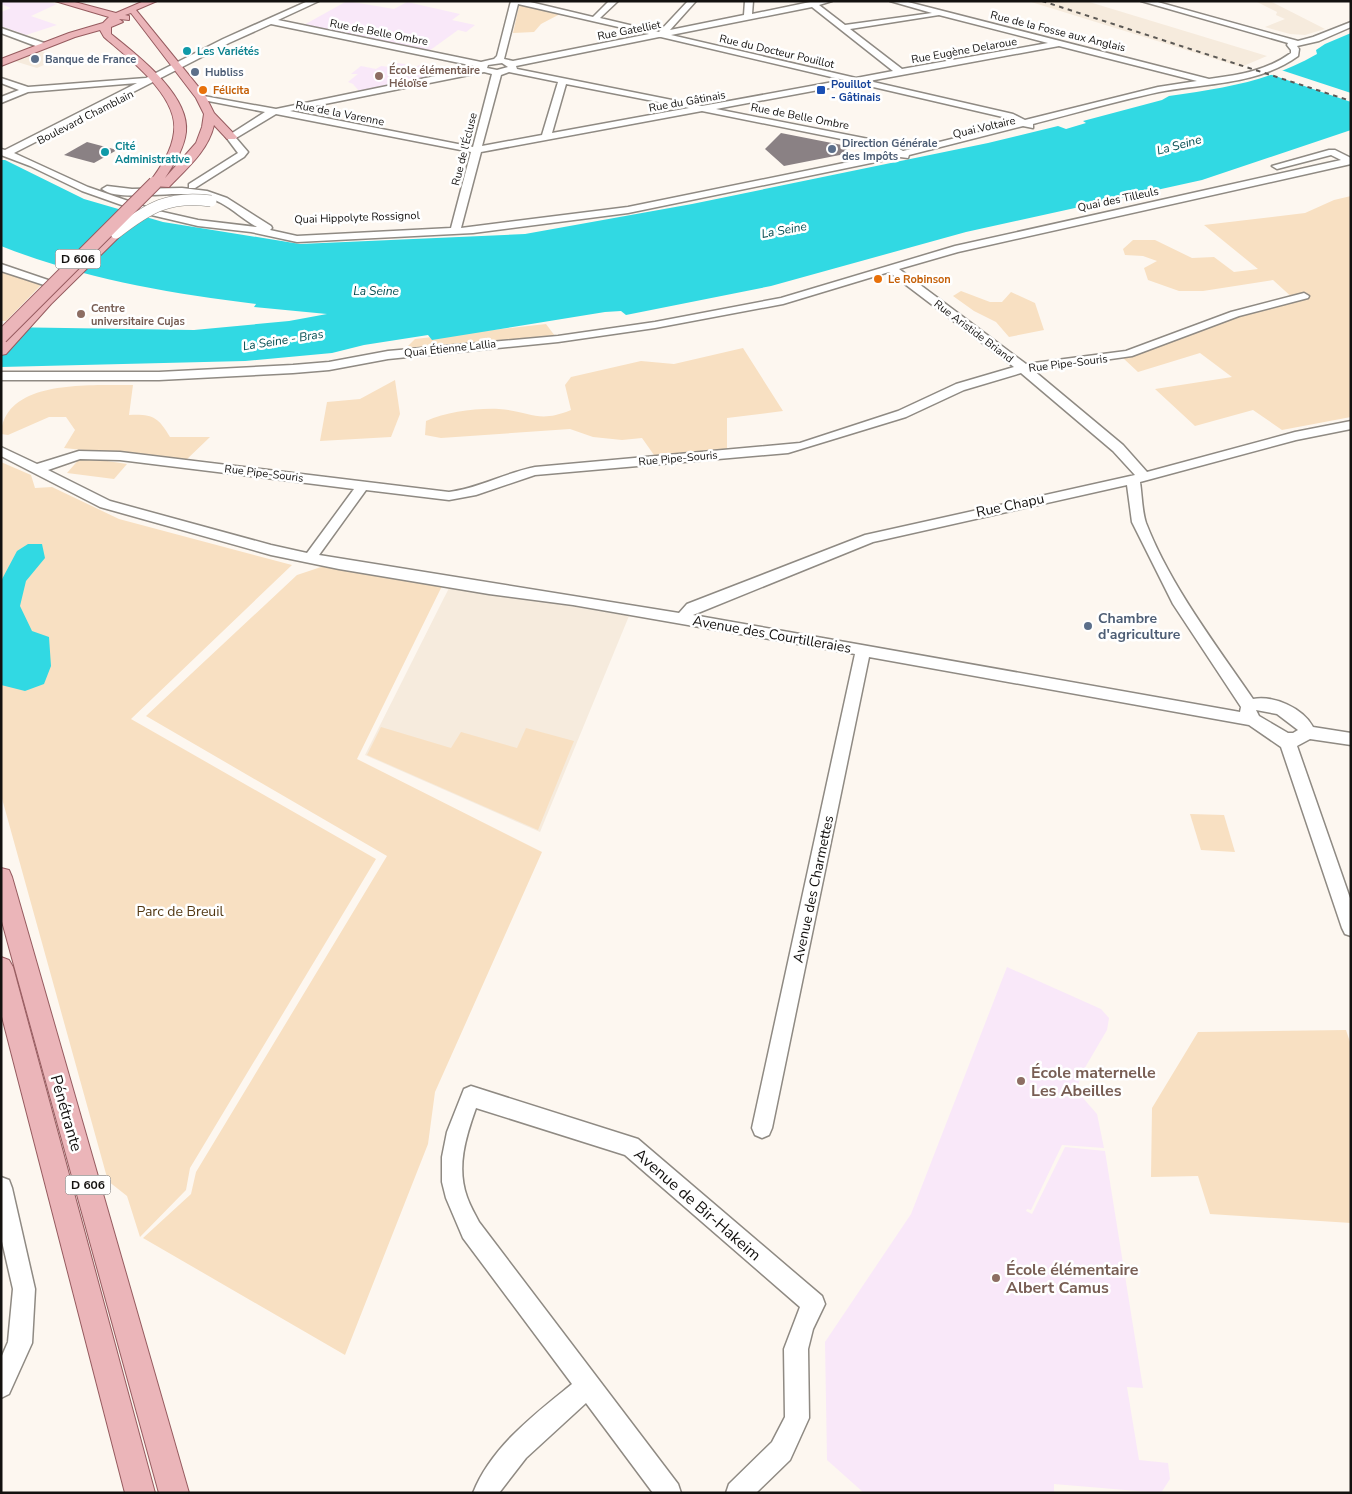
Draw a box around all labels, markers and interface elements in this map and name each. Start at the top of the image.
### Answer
street label: Rue de la Fosse aux Anglais [989,7,1127,56]
street label: Rue de Belle Ombre [329,16,429,49]
street label: Rue Gatelliet [596,17,662,44]
street label: Rue du Docteur Pouillot [718,31,836,72]
street label: Rue Eugène Delaroue [910,34,1018,67]
place label: Les Variétés [197,44,259,59]
marker: Les Variétés [181,45,193,57]
place label: Banque de France [45,52,136,67]
marker: Banque de France [29,53,41,65]
place label: École élémentaire Héloïse [389,62,480,91]
place label: Hubliss [205,65,244,80]
marker: Hubliss [189,66,201,78]
marker: École élémentaire Héloïse [373,70,385,82]
place label: Pouillot - Gâtinais [831,77,881,105]
place label: Félicita [213,83,250,98]
marker: Félicita [197,84,209,96]
marker: Pouillot - Gâtinais [815,84,827,96]
street label: Boulevard Chamblain [34,87,136,148]
street label: Rue du Gâtinais [647,87,727,116]
street label: Rue de la Varenne [294,98,386,129]
street label: Rue de Belle Ombre [750,100,850,133]
street label: Rue de l'Écluse [447,111,481,187]
street label: Quai Voltaire [951,113,1017,142]
water label: La Seine [1155,131,1204,159]
place label: Direction Générale des Impôts [842,136,938,164]
place label: Cité Administrative [115,139,190,167]
marker: Direction Générale des Impôts [826,143,838,155]
marker: Cité Administrative [99,146,111,158]
street label: Quai des Tilleuls [1076,184,1160,215]
street label: Quai Hippolyte Rossignol [294,208,421,227]
water label: La Seine [760,218,808,242]
road number: D 606 [56,250,100,268]
place label: Le Robinson [888,272,951,287]
marker: Le Robinson [872,273,884,285]
water label: La Seine [353,283,399,299]
street label: Rue Aristide Briand [931,297,1016,366]
place label: Centre universitaire Cujas [91,301,185,329]
marker: Centre universitaire Cujas [75,308,87,320]
water label: La Seine - Bras [242,326,325,354]
street label: Quai Étienne Lallia [403,335,497,361]
street label: Rue Pipe-Souris [1028,351,1108,376]
street label: Rue Pipe-Souris [638,448,718,469]
street label: Rue Pipe-Souris [224,461,304,486]
street label: Rue Chapu [974,489,1046,522]
place label: Chambre d'agriculture [1098,609,1181,644]
street label: Avenue des Courtilleraies [691,611,853,658]
marker: Chambre d'agriculture [1082,620,1094,632]
street label: Avenue des Charmettes [789,813,838,965]
park label: Parc de Breuil [136,902,224,921]
place label: École maternelle Les Abeilles [1031,1062,1156,1102]
street label: Pénétrante [45,1072,87,1154]
marker: École maternelle Les Abeilles [1015,1075,1027,1087]
street label: Avenue de Bir-Hakeim [629,1143,766,1266]
road number: D 606 [66,1176,110,1194]
place label: École élémentaire Albert Camus [1006,1259,1139,1299]
marker: École élémentaire Albert Camus [990,1272,1002,1284]

